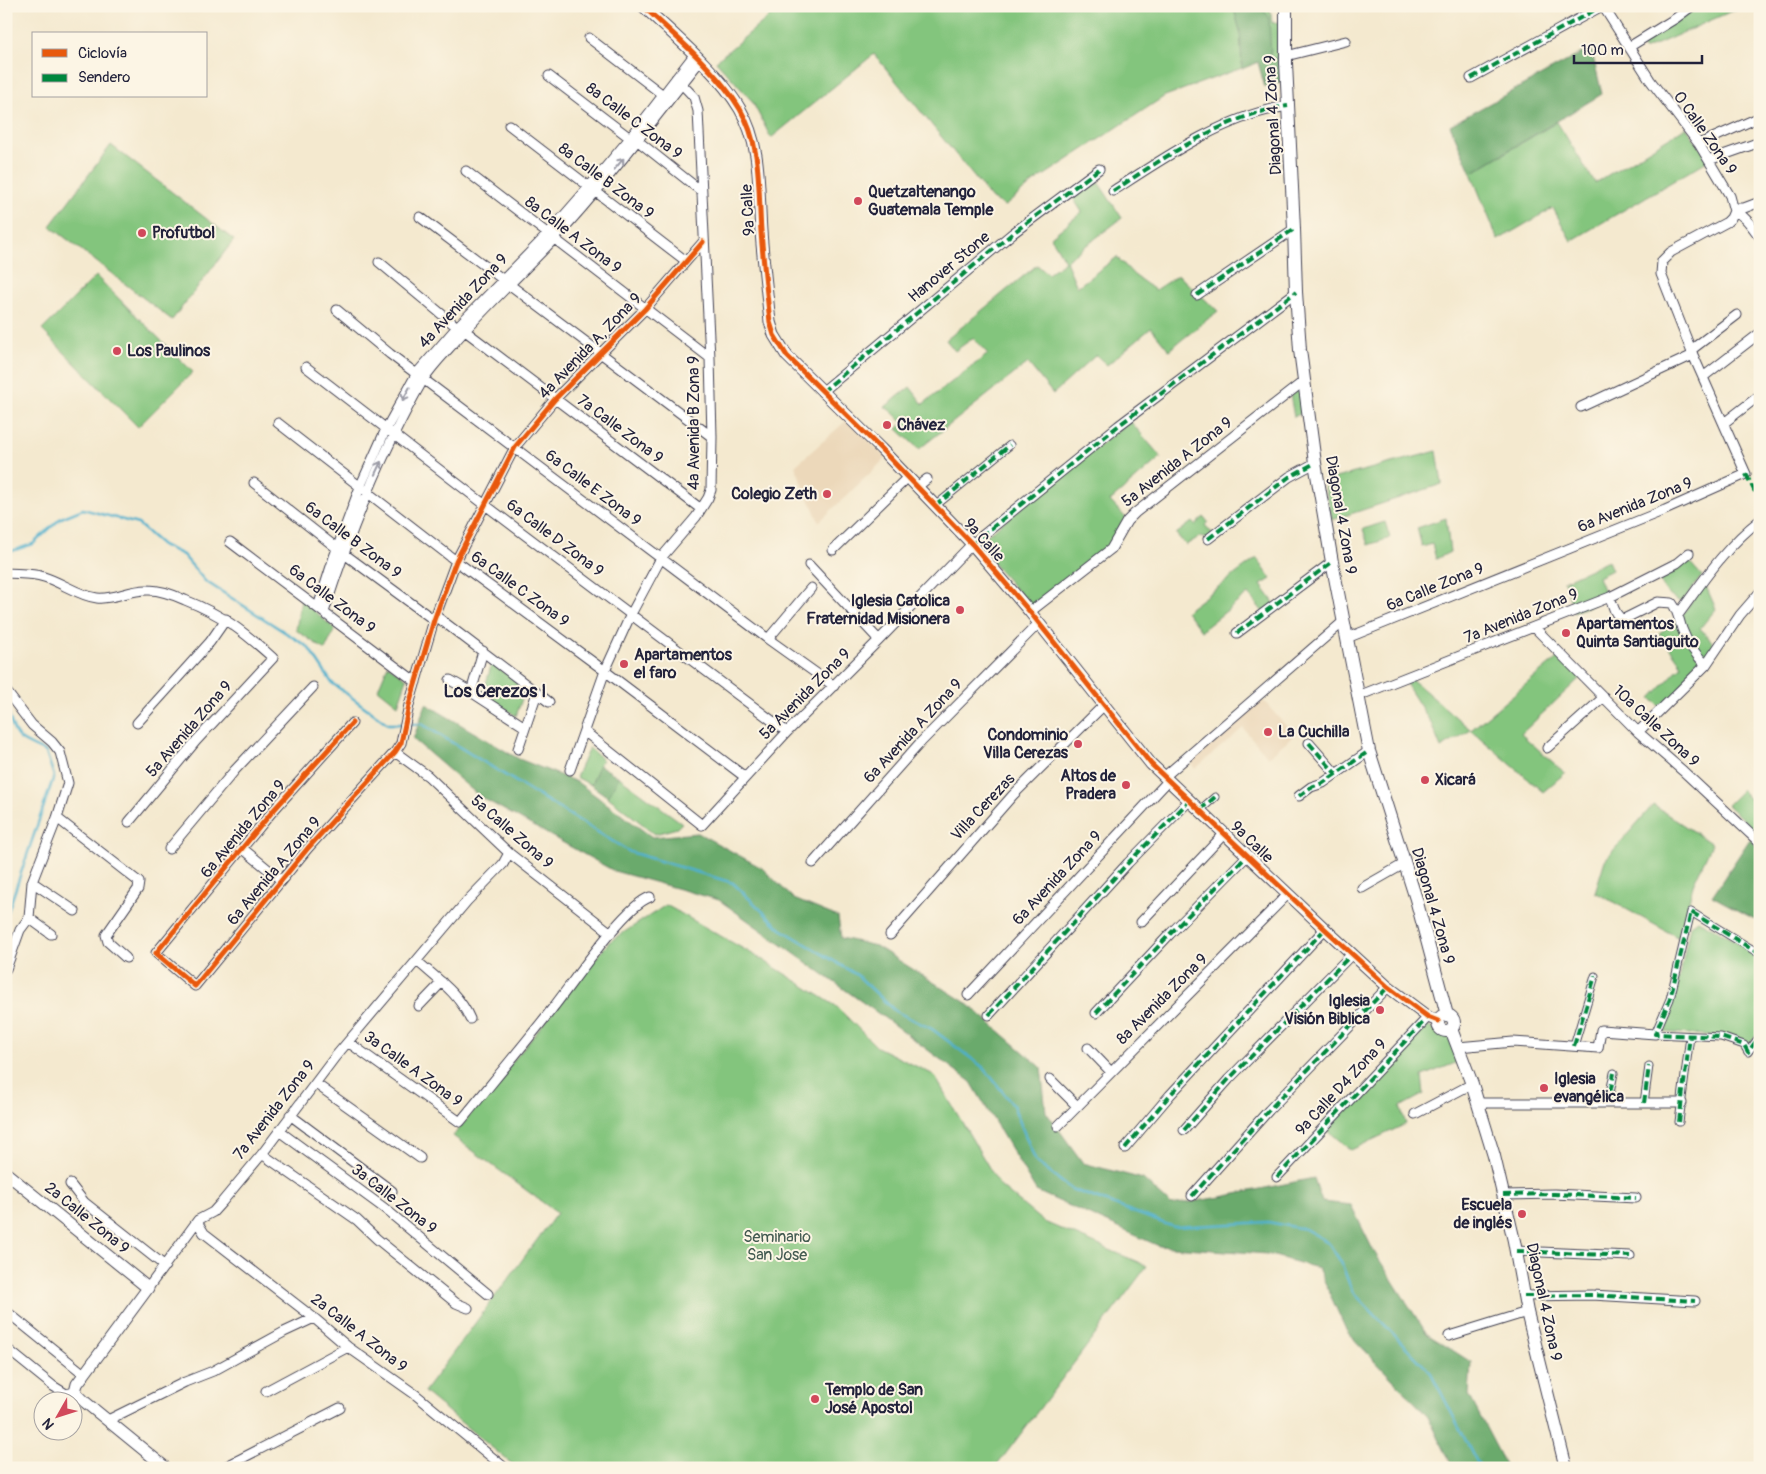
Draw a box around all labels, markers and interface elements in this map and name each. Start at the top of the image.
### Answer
legend [32,32,208,98]
scale bar [1574,32,1701,64]
text: 100 m [1581,41,1624,60]
text: Ciclovía [78,44,127,63]
street label: Diagonal 4 Zona 9 [1260,54,1286,176]
text: Sendero [78,68,130,87]
street label: 8a Calle C Zona 9 [582,78,686,164]
street label: 0 Calle Zona 9 [1669,87,1741,179]
street label: 8a Calle B Zona 9 [554,138,658,224]
one-way arrow [613,158,624,171]
place label: Quetzaltenango Guatemala Temple [868,182,994,220]
street label: 9a Calle [737,183,759,236]
street label: 8a Calle A Zona 9 [521,192,625,278]
marker: Quetzaltenango Guatemala Temple [852,195,864,207]
place label: Profutbol [152,223,215,243]
marker: Profutbol [136,227,148,239]
street label: Hanover Stone [904,227,994,307]
street label: 4a Avenida Zona 9 [414,250,512,352]
street label: 4a Avenida A, Zona 9 [534,289,646,403]
place label: Los Paulinos [127,341,211,361]
marker: Los Paulinos [111,345,123,357]
street label: 4a Avenida B Zona 9 [684,356,704,490]
one-way arrow [401,386,411,401]
street label: 7a Calle Zona 9 [573,390,667,468]
street label: 5a Avenida A Zona 9 [1118,413,1236,511]
place label: Chávez [897,415,946,435]
marker: Chávez [881,419,893,431]
street label: 6a Calle E Zona 9 [541,445,645,531]
street label: Diagonal 4 Zona 9 [1321,454,1361,576]
one-way arrow [374,461,384,476]
street label: 6a Avenida Zona 9 [1575,473,1695,537]
place label: Colegio Zeth [731,484,817,504]
marker: Colegio Zeth [821,488,833,500]
street label: 6a Calle D Zona 9 [502,495,608,581]
street label: 6a Calle B Zona 9 [301,497,405,583]
street label: 9a Calle [959,514,1009,566]
street label: 6a Calle C Zona 9 [467,547,573,631]
street label: 6a Calle Zona 9 [1383,558,1487,616]
street label: 6a Calle Zona 9 [285,560,379,638]
street label: 7a Avenida Zona 9 [1461,584,1581,648]
place label: Iglesia Catolica Fraternidad Misionera [806,591,951,629]
marker: Iglesia Catolica Fraternidad Misionera [954,604,966,616]
place label: Apartamentos Quinta Santiaguito [1576,614,1699,652]
marker: Apartamentos Quinta Santiaguito [1560,627,1572,639]
street label: 5a Avenida Zona 9 [755,644,855,744]
place label: Apartamentos el faro [633,645,733,683]
marker: Apartamentos el faro [618,658,630,670]
street label: 6a Avenida A Zona 9 [859,675,967,787]
street label: 5a Avenida Zona 9 [142,677,236,781]
district label: Los Cerezos I [444,680,546,703]
street label: 10a Calle Zona 9 [1608,681,1704,771]
place label: La Cuchilla [1278,722,1350,742]
place label: Condominio Villa Cerezas [983,725,1069,763]
marker: La Cuchilla [1262,726,1274,738]
marker: Condominio Villa Cerezas [1072,738,1084,750]
place label: Altos de Pradera [1060,766,1117,804]
street label: Villa Cerezas [947,769,1019,845]
place label: Xicará [1435,770,1476,790]
marker: Xicará [1419,774,1431,786]
street label: 6a Avenida Zona 9 [196,776,290,882]
marker: Altos de Pradera [1120,779,1132,791]
street label: 5a Calle Zona 9 [467,791,557,873]
street label: 6a Avenida A Zona 9 [223,813,325,929]
street label: 9a Calle [1226,817,1278,867]
street label: 6a Avenida Zona 9 [1008,827,1106,929]
street label: Diagonal 4 Zona 9 [1407,845,1459,967]
street label: 8a Avenida Zona 9 [1112,949,1212,1049]
place label: Iglesia Visión Biblica [1284,991,1371,1029]
marker: Iglesia Visión Biblica [1374,1004,1386,1016]
street label: 3a Calle A Zona 9 [360,1027,466,1111]
street label: 9a Calle D4 Zona 9 [1291,1034,1391,1140]
street label: 7a Avenida Zona 9 [229,1056,319,1164]
place label: Iglesia evangélica [1553,1069,1624,1107]
marker: Iglesia evangélica [1538,1082,1550,1094]
street label: 3a Calle Zona 9 [347,1159,441,1239]
street label: 2a Calle Zona 9 [41,1178,133,1258]
place label: Escuela de inglés [1453,1195,1513,1233]
marker: Escuela de inglés [1516,1208,1528,1220]
park label: Seminario San Jose [743,1227,811,1265]
street label: Diagonal 4 Zona 9 [1522,1241,1566,1363]
street label: 2a Calle A Zona 9 [307,1289,411,1377]
place label: Templo de San José Apostol [824,1380,923,1418]
north arrow [32,1392,82,1442]
marker: Templo de San José Apostol [809,1393,821,1405]
text: N [39,1415,58,1433]

